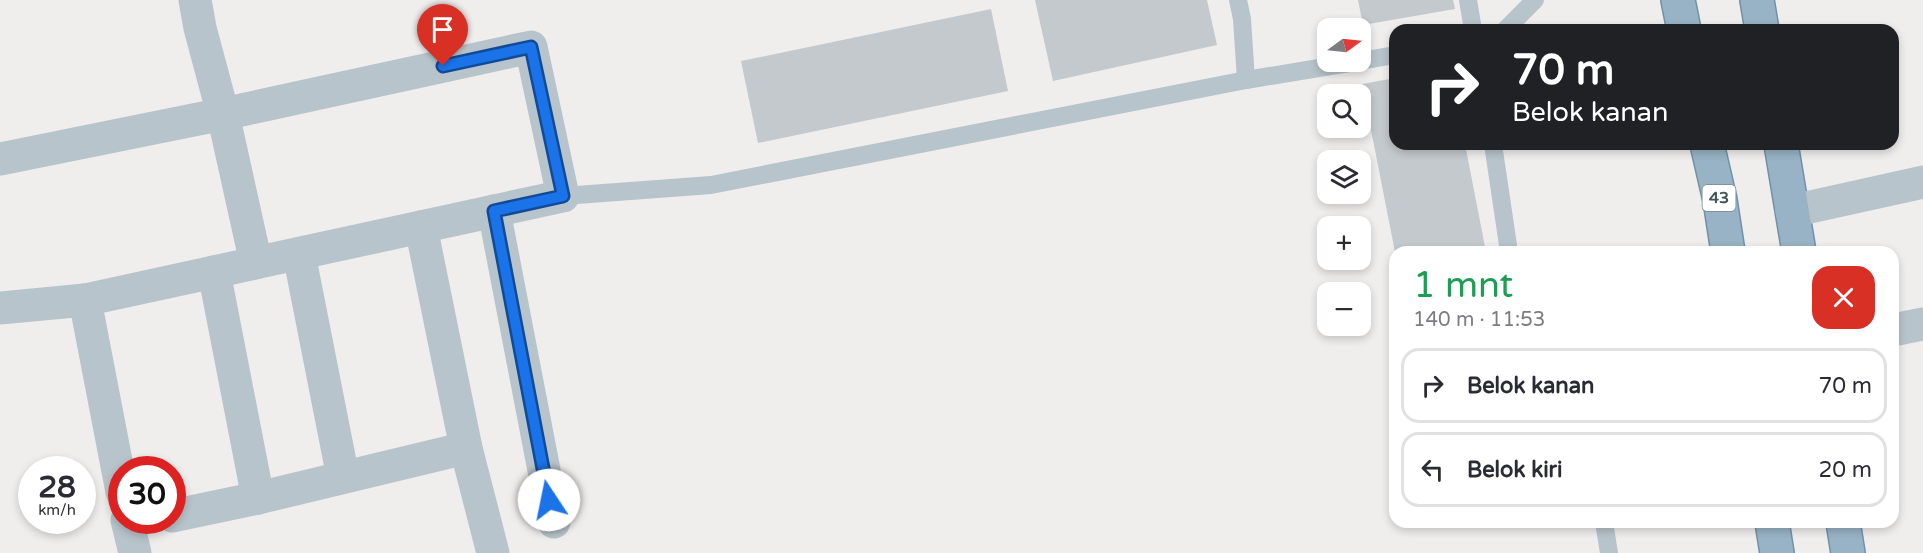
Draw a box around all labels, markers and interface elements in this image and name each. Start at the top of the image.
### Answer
pin [417,4,468,66]
icon: arrive [426,13,459,46]
north arrow [1317,18,1371,72]
map controls [1317,18,1371,336]
text: 70 m [1512,45,1614,96]
icon: right [1413,48,1491,126]
button: search [1317,84,1371,138]
text: Belok kanan [1512,96,1668,129]
button: layers [1317,150,1371,204]
road number: 43 [1702,185,1736,211]
button: + [1317,216,1371,270]
text: 1 mnt [1413,264,1513,307]
button: close [1812,266,1875,329]
button: − [1317,282,1371,336]
text: 140 m · 11:53 [1413,308,1545,332]
icon: right [1416,369,1449,402]
text: Belok kanan [1467,373,1594,399]
text: 70 m [1818,373,1872,399]
icon: left [1416,453,1449,486]
speed limit sign: 30 [108,456,186,534]
text: Belok kiri [1467,457,1563,483]
text: 20 m [1818,457,1872,483]
position arrow [517,468,581,532]
text: 28 [38,469,76,506]
text: km/h [38,501,76,519]

